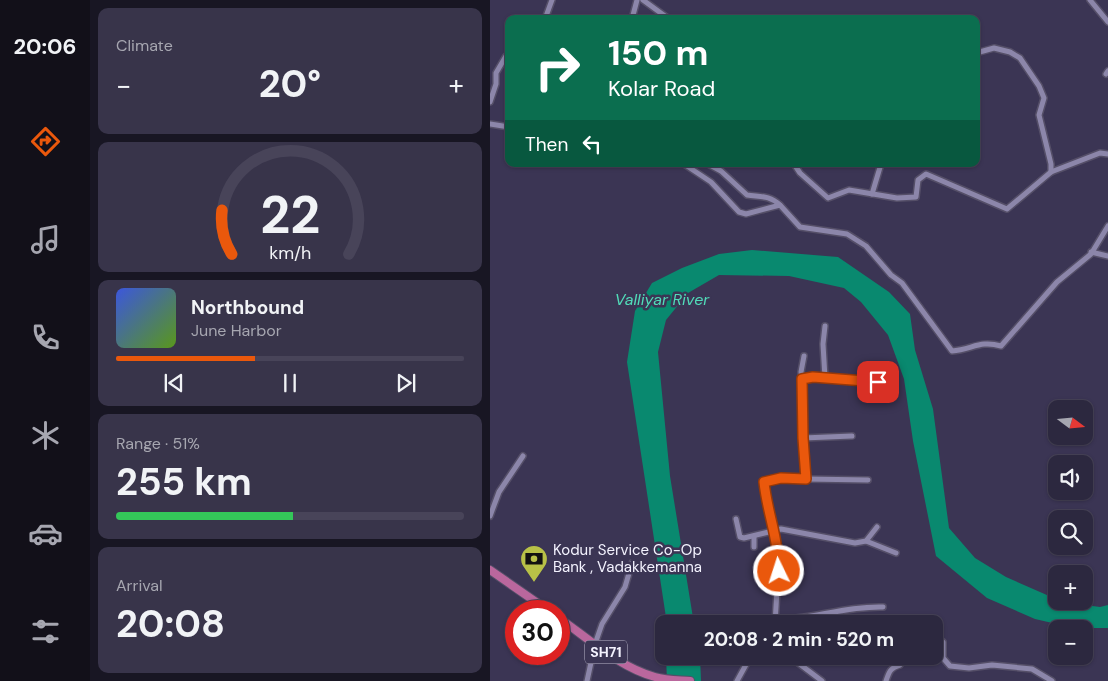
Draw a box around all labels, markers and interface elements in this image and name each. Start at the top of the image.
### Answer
text: 150 m [608,30,708,76]
text: 20:06 [13,32,77,61]
text: Climate [116,35,173,56]
icon: right [525,35,590,100]
text: 20° [259,59,321,109]
text: − [116,67,131,104]
text: + [449,67,464,104]
text: Kolar Road [608,74,715,103]
icon: directions [28,124,63,159]
icon: left [578,130,606,158]
text: Then [525,132,568,157]
text: 22 [260,181,320,249]
icon: music [28,222,63,257]
text: km/h [269,241,311,265]
water label: Valliyar River [615,289,710,310]
text: Northbound [191,295,304,320]
icon: phone [28,320,63,355]
text: June Harbor [191,320,282,341]
pin [857,361,899,403]
icon: arrive [864,368,892,396]
icon: previous [160,369,188,397]
icon: pause [276,369,304,397]
icon: next [392,369,420,397]
north arrow [1048,400,1092,445]
map controls [1048,400,1093,665]
icon: climate [28,418,63,453]
text: Range · 51% [116,433,200,454]
button: sound [1048,455,1093,500]
text: 255 km [116,457,252,507]
button: search [1048,510,1093,555]
icon: car [28,516,63,551]
place label: Kodur Service Co-Op Bank , Vadakkemanna [553,540,702,577]
bank icon: Kodur Service Co-Op Bank , Vadakkemanna [519,544,549,583]
position arrow [752,544,804,596]
button: + [1048,565,1093,610]
text: Arrival [116,575,163,596]
text: 20:08 [116,599,225,649]
speed limit sign: 30 [505,600,570,665]
icon: filters [28,614,63,649]
button: − [1048,620,1093,665]
text: 20:08 · 2 min · 520 m [704,627,894,652]
road number: SH71 [585,640,627,664]

